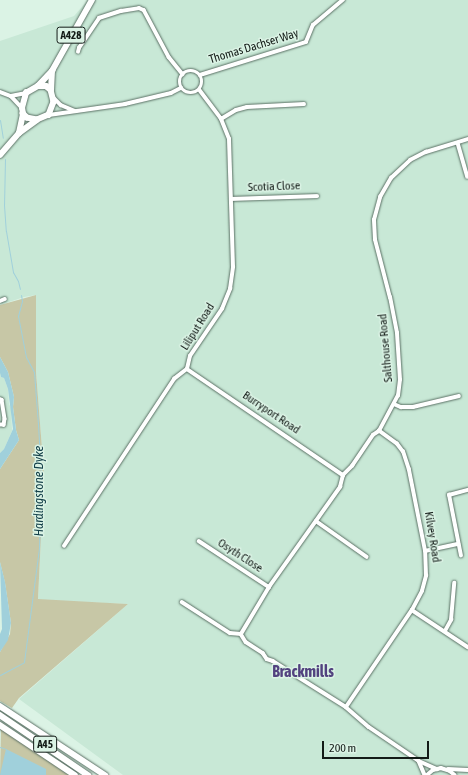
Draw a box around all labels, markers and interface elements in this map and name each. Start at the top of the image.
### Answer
road number: A428 [56,26,86,44]
street label: Thomas Dachser Way [207,27,301,67]
street label: Scotia Close [248,179,300,195]
street label: Liliput Road [178,301,218,353]
street label: Salthouse Road [376,313,396,383]
street label: Burryport Road [240,389,302,437]
water label: Hardingstone Dyke [31,446,47,536]
street label: Kilvey Road [421,511,443,563]
street label: Osyth Close [215,536,265,576]
district label: Brackmills [272,661,334,681]
scale bar [324,733,431,759]
road number: A45 [33,735,57,753]
text: 200 m [329,741,356,755]

